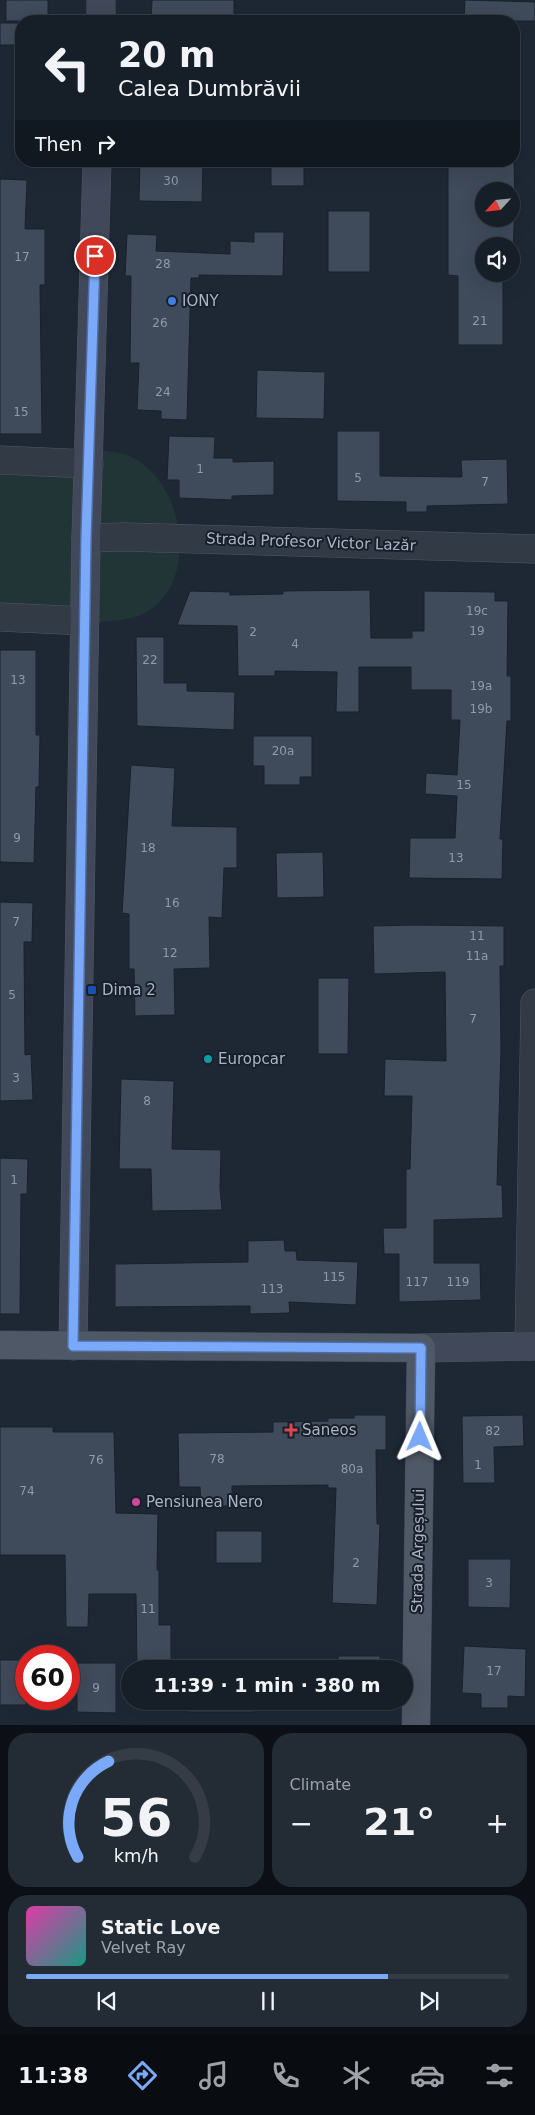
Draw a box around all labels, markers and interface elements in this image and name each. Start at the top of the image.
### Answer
icon: left [35,35,100,100]
text: 20 m [118,35,215,75]
text: Calea Dumbrăvii [118,76,301,101]
icon: right [92,130,120,158]
text: Then [35,133,82,155]
house number: 30 [163,174,179,188]
north arrow [475,182,520,228]
map controls [475,182,520,282]
pin [74,235,116,277]
button: sound [475,237,520,282]
icon: arrive [81,242,109,270]
house number: 17 [14,250,30,264]
house number: 28 [155,257,171,271]
place label: IONY [182,292,219,310]
marker: IONY [166,295,178,307]
house number: 21 [472,314,488,328]
house number: 26 [152,316,168,330]
house number: 24 [155,385,171,399]
house number: 15 [13,405,29,419]
house number: 1 [196,462,204,476]
house number: 5 [354,471,362,485]
house number: 7 [481,475,489,489]
street label: Strada Profesor Victor Lazăr [206,529,417,555]
house number: 19c [466,604,488,618]
house number: 19 [469,624,485,638]
house number: 2 [249,625,257,639]
house number: 4 [291,637,299,651]
house number: 22 [142,653,158,667]
house number: 13 [10,673,26,687]
house number: 19a [470,679,492,693]
house number: 19b [470,702,492,716]
house number: 20a [272,744,294,758]
house number: 15 [456,778,472,792]
house number: 9 [13,831,21,845]
house number: 18 [140,841,156,855]
house number: 13 [448,851,464,865]
house number: 16 [164,896,180,910]
house number: 7 [12,915,20,929]
house number: 11 [469,929,485,943]
house number: 12 [162,946,178,960]
house number: 11a [466,949,488,963]
place label: Dima 2 [102,981,156,999]
marker: Dima 2 [86,984,98,996]
house number: 5 [8,988,16,1002]
house number: 7 [469,1012,477,1026]
place label: Europcar [218,1050,286,1068]
marker: Europcar [202,1053,214,1065]
house number: 3 [12,1071,20,1085]
house number: 8 [143,1094,151,1108]
house number: 1 [10,1173,18,1187]
house number: 115 [323,1270,345,1284]
house number: 117 [406,1275,428,1289]
house number: 119 [447,1275,469,1289]
house number: 113 [261,1282,283,1296]
position arrow [393,1410,445,1462]
place label: Saneos [302,1421,357,1439]
marker: Saneos [284,1423,298,1437]
house number: 82 [485,1424,501,1438]
house number: 78 [209,1452,225,1466]
house number: 76 [88,1453,104,1467]
house number: 1 [474,1458,482,1472]
house number: 80a [341,1462,363,1476]
house number: 74 [19,1484,35,1498]
street label: Strada Argeșului [408,1489,428,1613]
place label: Pensiunea Nero [146,1493,263,1511]
marker: Pensiunea Nero [130,1496,142,1508]
house number: 2 [352,1556,360,1570]
house number: 3 [485,1576,493,1590]
house number: 11 [140,1602,156,1616]
speed limit sign: 60 [15,1645,80,1710]
house number: 17 [486,1664,502,1678]
text: 11:39 · 1 min · 380 m [153,1674,381,1696]
house number: 9 [92,1681,100,1695]
text: Climate [290,1775,351,1794]
text: 56 [100,1788,172,1848]
text: 21° [363,1800,435,1844]
text: − [290,1807,313,1840]
text: + [486,1807,509,1840]
text: km/h [113,1845,158,1866]
text: Static Love [101,1916,221,1938]
text: Velvet Ray [101,1938,186,1957]
icon: previous [93,1987,121,2015]
icon: pause [254,1987,282,2015]
icon: next [415,1987,443,2015]
icon: directions [125,2058,160,2093]
icon: music [196,2058,231,2093]
icon: phone [268,2058,303,2093]
icon: climate [339,2058,374,2093]
icon: car [410,2058,445,2093]
icon: filters [482,2058,517,2093]
text: 11:38 [18,2063,88,2088]

